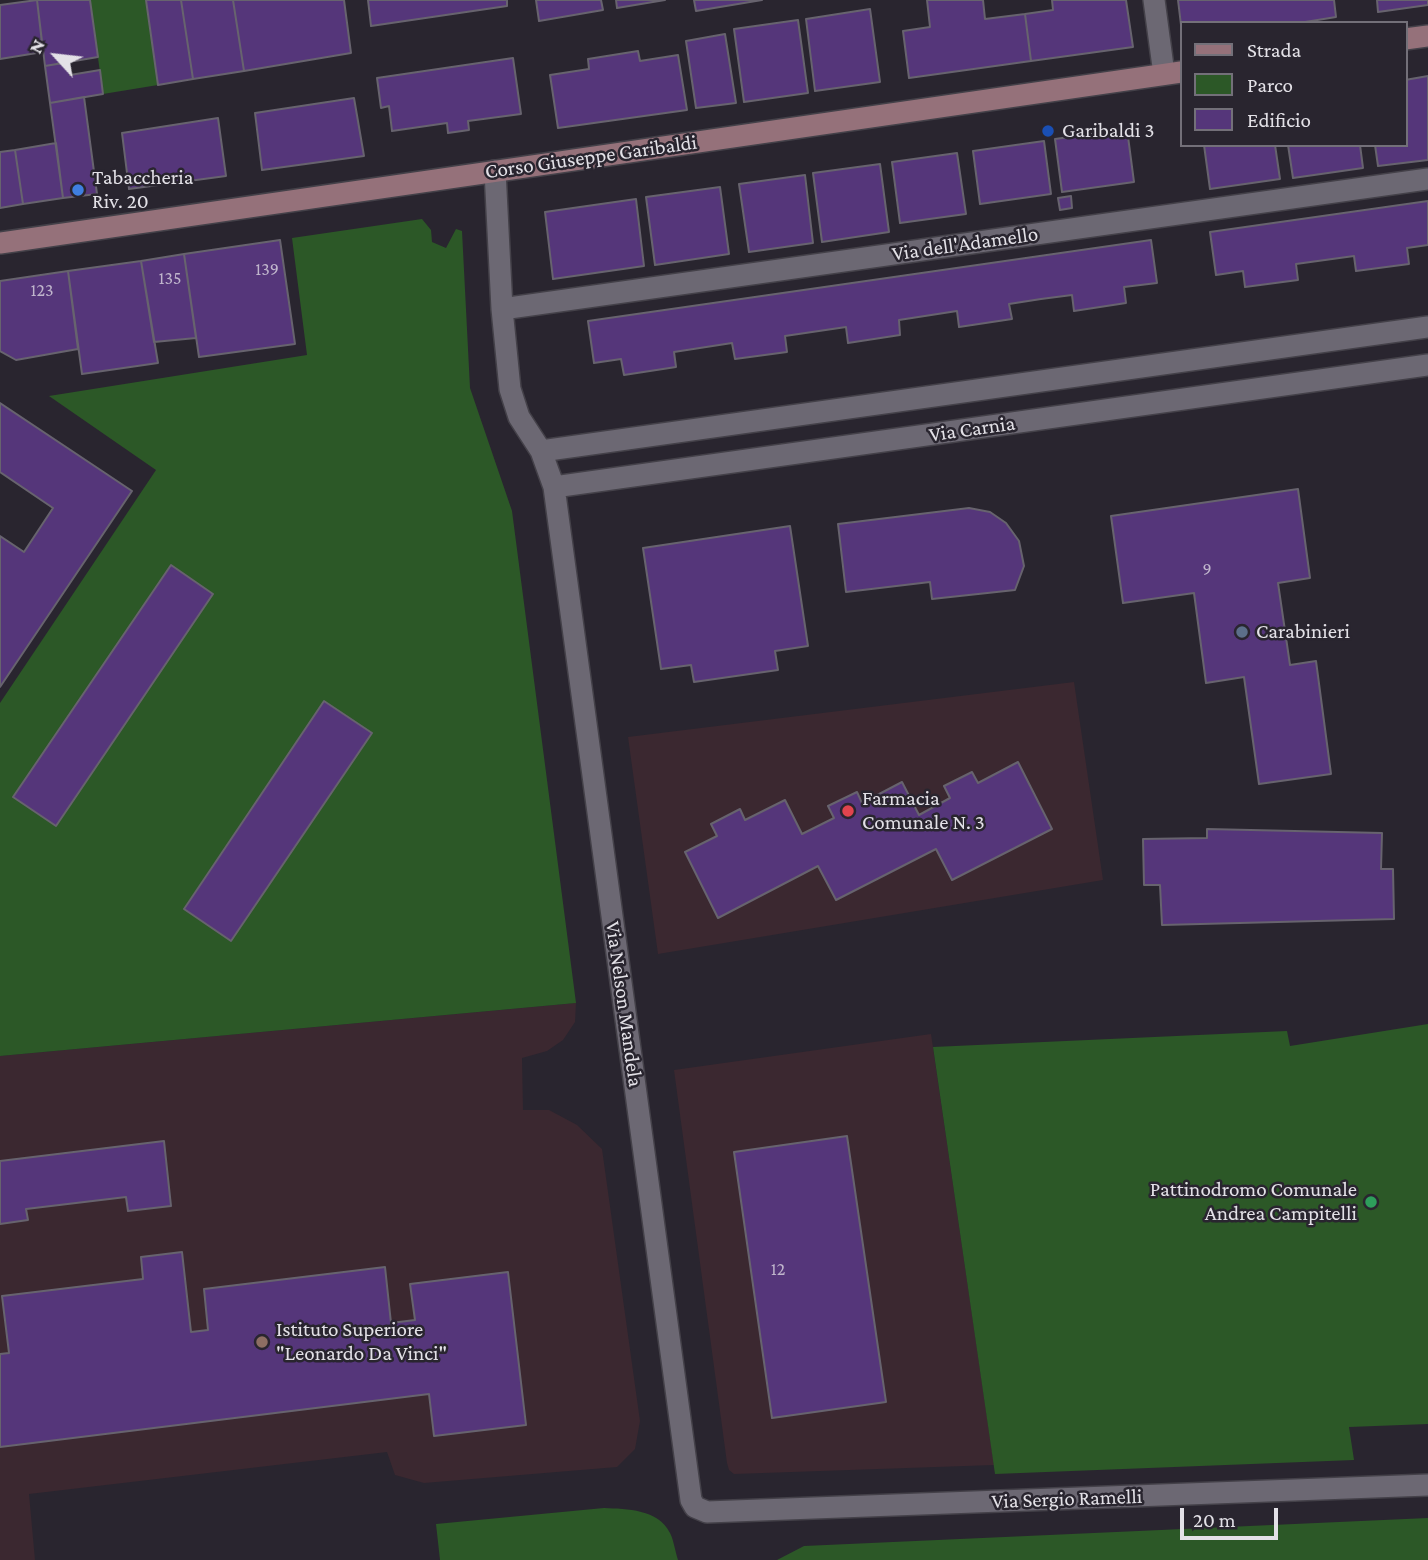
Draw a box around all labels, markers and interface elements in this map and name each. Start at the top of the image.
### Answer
north arrow [21,21,91,91]
legend [1180,21,1407,147]
text: N [25,36,49,57]
text: Strada [1247,38,1301,62]
text: Parco [1247,73,1293,97]
text: Edificio [1247,108,1311,132]
place label: Garibaldi 3 [1062,118,1154,144]
marker: Garibaldi 3 [1040,123,1056,139]
street label: Corso Giuseppe Garibaldi [483,130,699,184]
place label: Tabaccheria Riv. 20 [92,165,193,215]
marker: Tabaccheria Riv. 20 [70,182,86,198]
street label: Via dell'Adamello [890,221,1040,267]
house number: 139 [255,258,279,280]
house number: 135 [158,267,182,289]
house number: 123 [30,279,54,301]
street label: Via Carnia [927,410,1017,448]
house number: 9 [1202,558,1212,580]
place label: Carabinieri [1256,619,1350,645]
marker: Carabinieri [1234,624,1250,640]
place label: Farmacia Comunale N. 3 [862,786,985,836]
marker: Farmacia Comunale N. 3 [840,803,856,819]
street label: Via Nelson Mandela [600,920,648,1088]
place label: Pattinodromo Comunale Andrea Campitelli [1150,1177,1357,1227]
marker: Pattinodromo Comunale Andrea Campitelli [1363,1194,1379,1210]
house number: 12 [771,1258,785,1280]
place label: Istituto Superiore "Leonardo Da Vinci" [276,1317,447,1367]
marker: Istituto Superiore "Leonardo Da Vinci" [254,1334,270,1350]
street label: Via Sergio Ramelli [991,1484,1143,1514]
scale bar [1183,1494,1281,1538]
text: 20 m [1193,1508,1236,1532]

